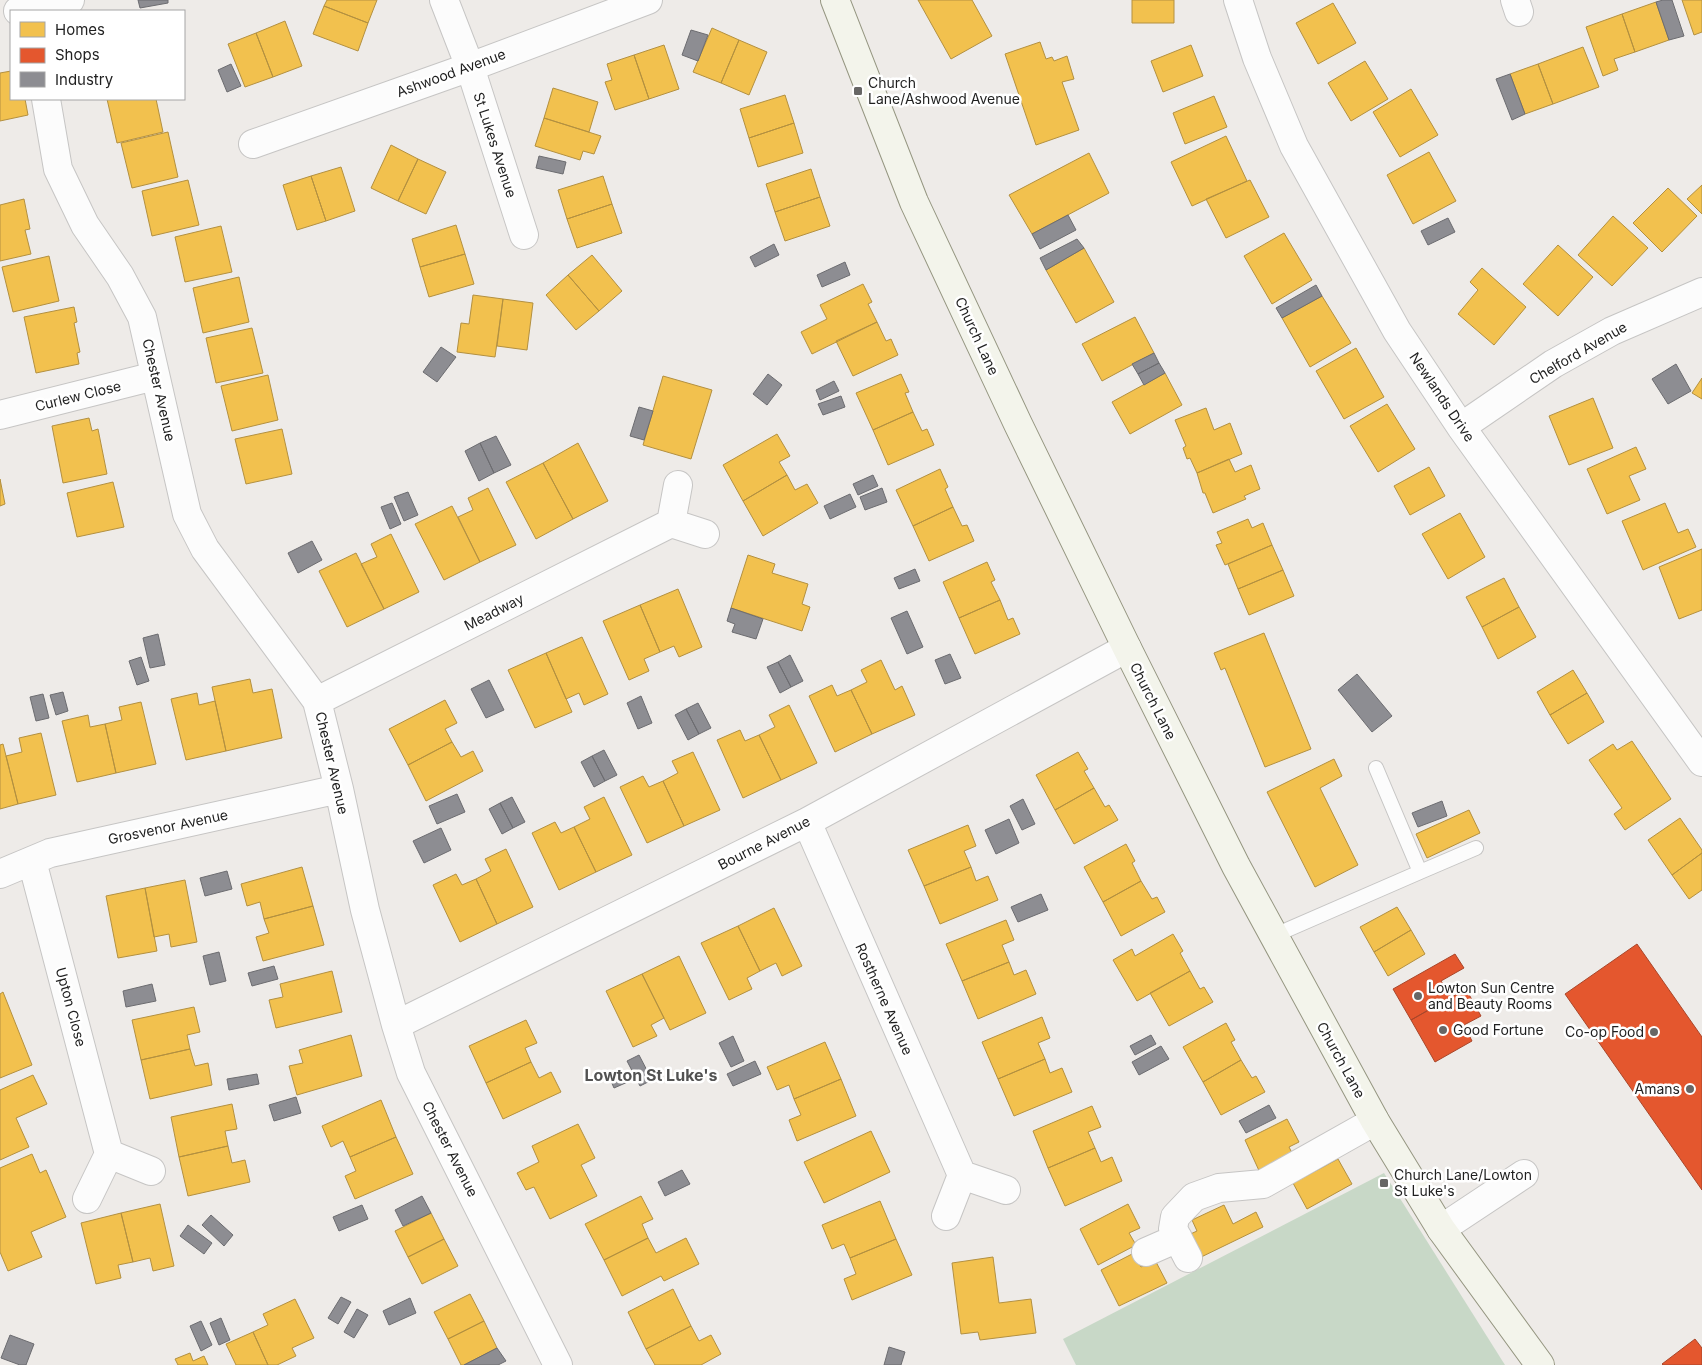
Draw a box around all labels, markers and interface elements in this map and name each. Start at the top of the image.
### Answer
legend [10,10,185,100]
text: Homes [55,20,105,39]
text: Shops [55,45,100,64]
street label: Ashwood Avenue [394,45,508,100]
text: Industry [55,70,114,89]
place label: Church Lane/Ashwood Avenue [868,74,1020,107]
marker: Church Lane/Ashwood Avenue [852,85,864,97]
street label: St Lukes Avenue [470,90,521,200]
street label: Church Lane [952,294,1003,378]
street label: Chelford Avenue [1526,318,1630,387]
street label: Chester Avenue [139,337,180,443]
street label: Newlands Drive [1406,349,1479,445]
street label: Curlew Close [33,377,123,414]
street label: Meadway [461,589,526,634]
street label: Church Lane [1127,659,1180,742]
street label: Chester Avenue [312,710,353,816]
street label: Grosvenor Avenue [106,806,229,848]
street label: Bourne Avenue [715,812,813,873]
street label: Rostherne Avenue [852,940,917,1057]
street label: Upton Close [53,965,90,1048]
place label: Lowton Sun Centre and Beauty Rooms [1428,979,1554,1012]
marker: Lowton Sun Centre and Beauty Rooms [1412,990,1424,1002]
street label: Church Lane [1314,1019,1369,1101]
place label: Good Fortune [1453,1021,1544,1038]
place label: Co-op Food [1565,1023,1644,1040]
marker: Good Fortune [1437,1024,1449,1036]
marker: Co-op Food [1648,1026,1660,1038]
district label: Lowton St Luke's [584,1065,718,1085]
place label: Amans [1635,1080,1680,1097]
marker: Amans [1684,1083,1696,1095]
street label: Chester Avenue [419,1098,482,1199]
place label: Church Lane/Lowton St Luke's [1394,1166,1532,1199]
marker: Church Lane/Lowton St Luke's [1378,1177,1390,1189]

